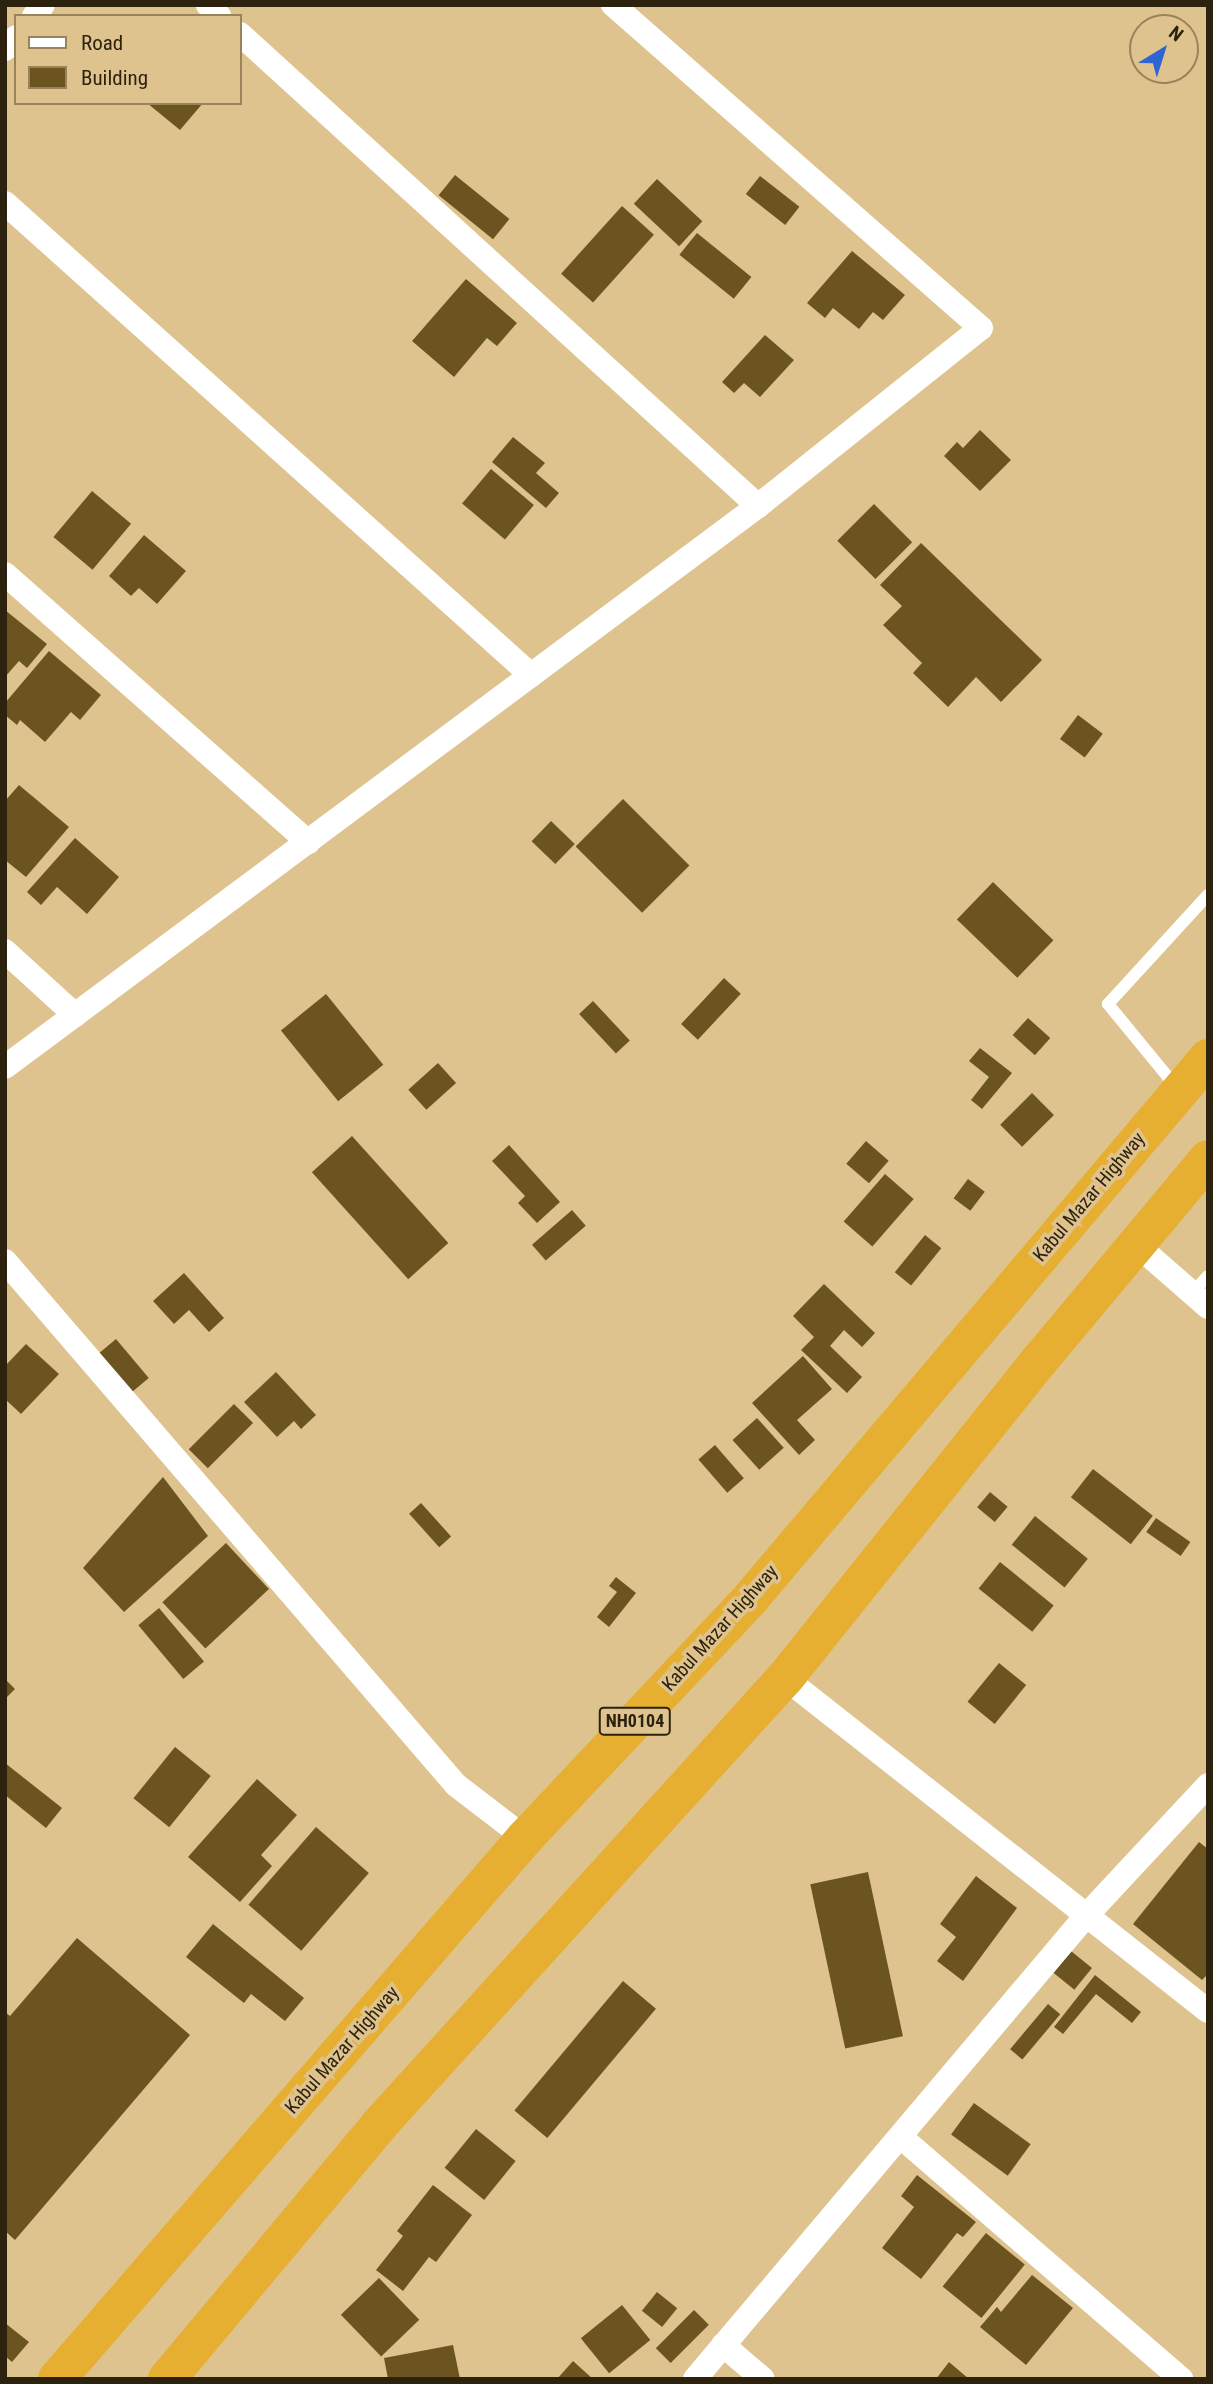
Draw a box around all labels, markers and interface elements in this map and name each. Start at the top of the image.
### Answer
legend [14,14,242,105]
north arrow [1129,14,1199,84]
text: N [1164,21,1188,46]
text: Road [81,31,123,55]
text: Building [81,66,148,90]
street label: Kabul Mazar Highway [1028,1128,1150,1266]
street label: Kabul Mazar Highway [657,1560,783,1696]
road number: NH0104 [598,1706,672,1736]
street label: Kabul Mazar Highway [280,1982,404,2118]

